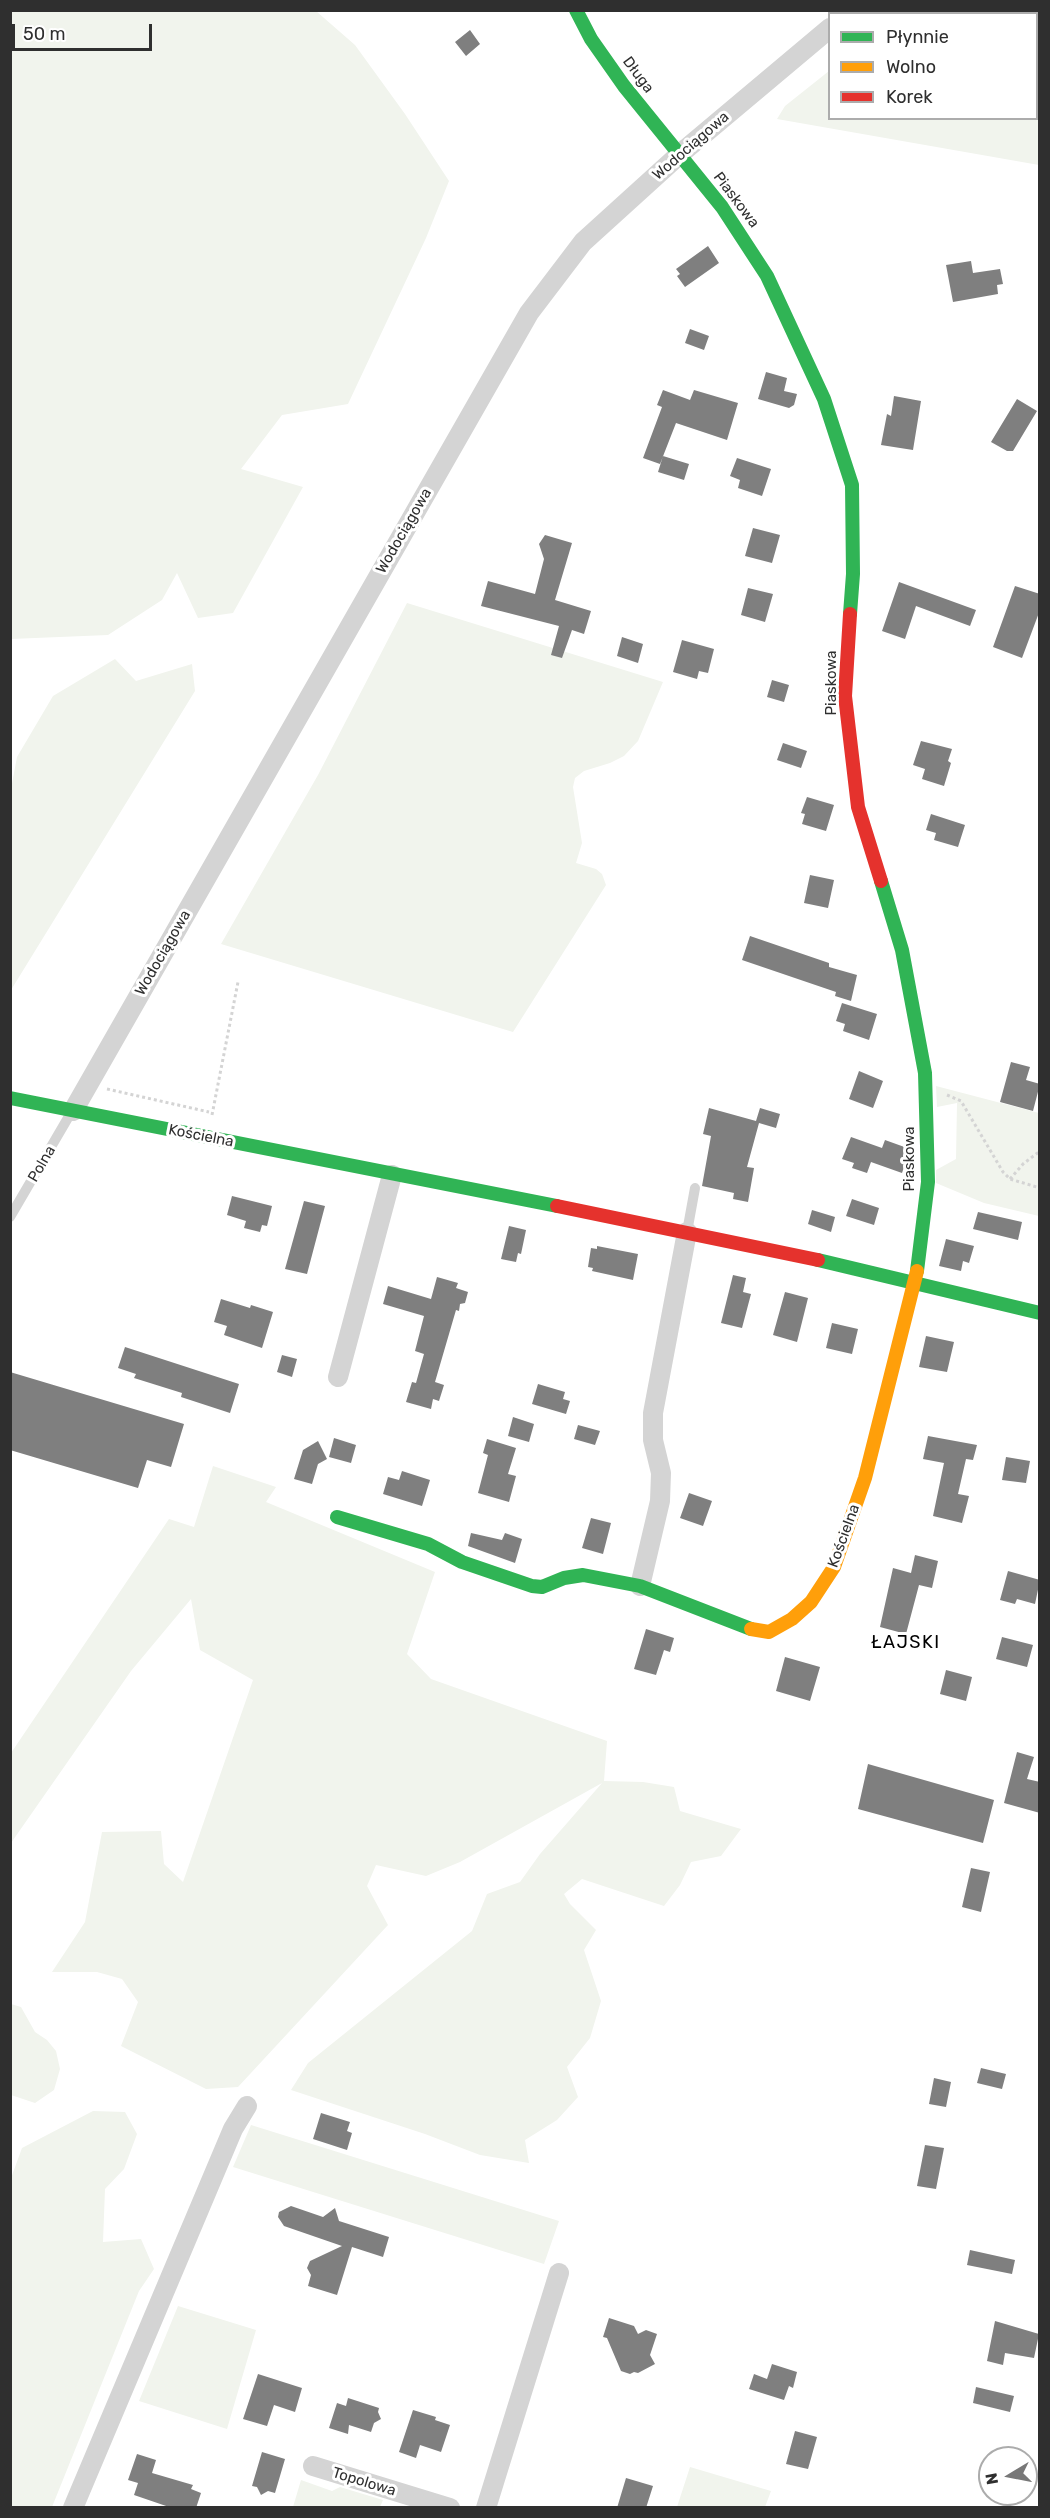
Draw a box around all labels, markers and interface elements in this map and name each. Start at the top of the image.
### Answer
scale bar [15,12,154,50]
legend [828,12,1038,120]
text: 50 m [23,23,66,45]
text: Płynnie [886,26,949,48]
street label: Długa [619,53,657,97]
text: Wolno [886,56,936,78]
text: Korek [886,86,933,108]
street label: Wodociągowa [649,108,733,184]
street label: Piaskowa [709,169,763,231]
street label: Wodociągowa [372,485,436,577]
street label: Piaskowa [823,650,841,716]
street label: Wodociągowa [131,907,195,999]
street label: Kościelna [167,1121,235,1151]
street label: Piaskowa [901,1126,919,1192]
street label: Polna [24,1143,60,1185]
street label: Kościelna [824,1502,864,1570]
district label: ŁAJSKI [871,1632,941,1654]
north arrow [978,2446,1038,2506]
street label: Topolowa [330,2464,398,2500]
text: N [981,2472,1002,2486]

